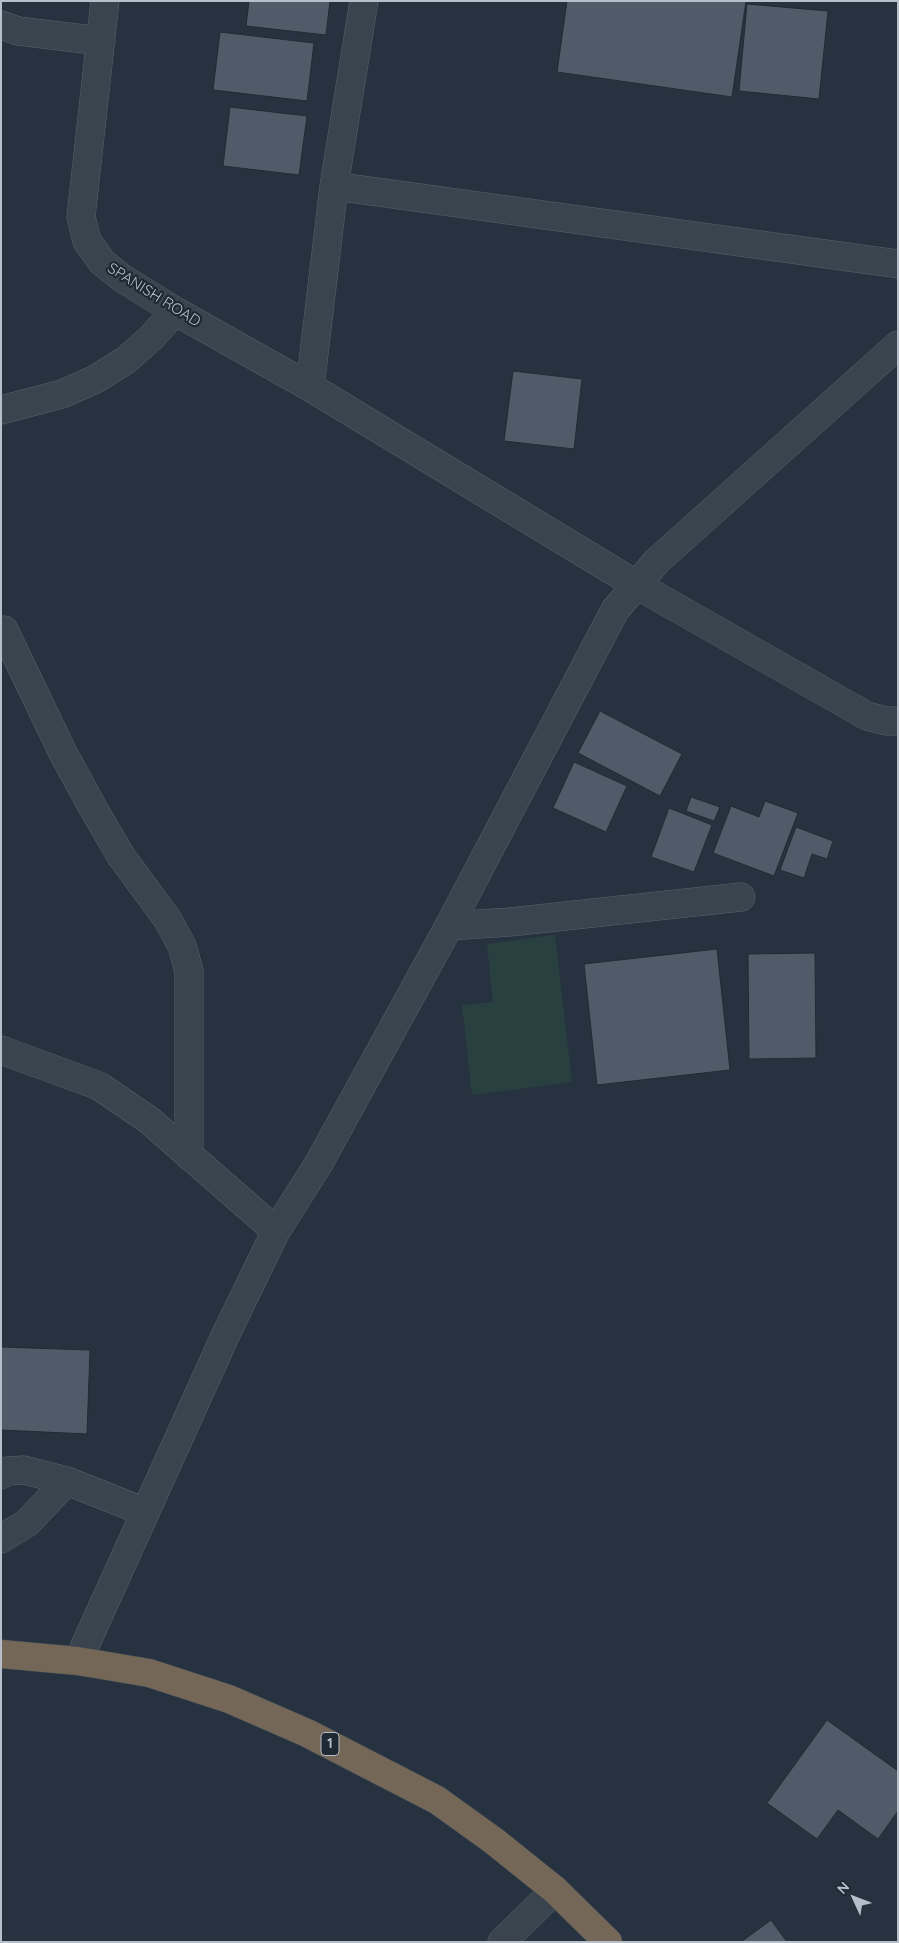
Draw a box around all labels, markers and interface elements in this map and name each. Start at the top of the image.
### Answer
street label: SPANISH ROAD [104,259,204,331]
road number: 1 [321,1732,339,1756]
north arrow [829,1873,879,1923]
text: N [833,1878,853,1898]

